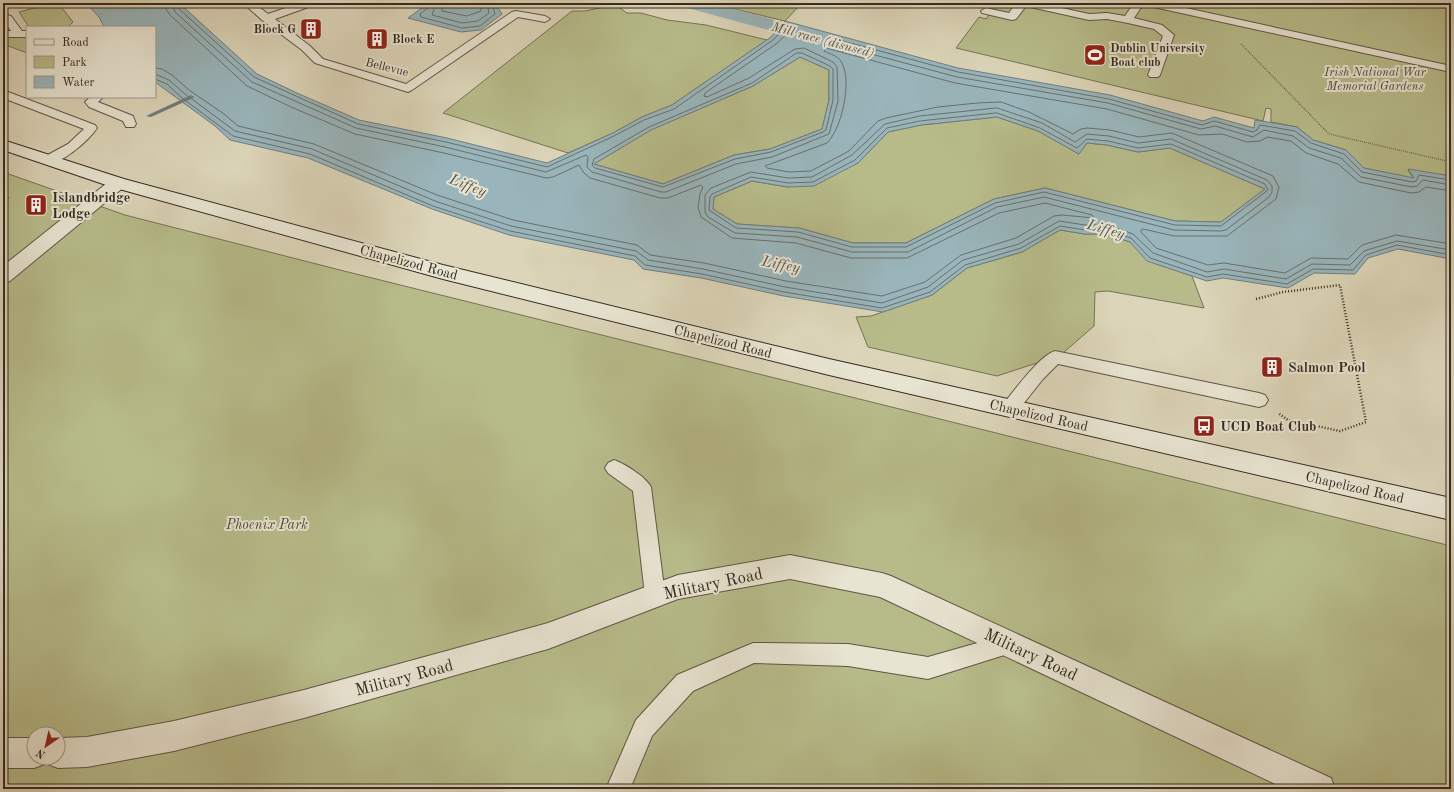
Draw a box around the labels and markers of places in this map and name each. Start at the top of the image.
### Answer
building icon: Block G [298,16,324,42]
place label: Block G [253,24,296,36]
building icon: Block E [364,26,390,52]
place label: Block E [392,34,434,46]
sports icon: Dublin University Boat club [1082,42,1108,68]
place label: Dublin University Boat club [1110,43,1205,69]
place label: Islandbridge Lodge [52,191,130,221]
building icon: Islandbridge Lodge [23,192,49,218]
building icon: Salmon Pool [1259,354,1285,380]
place label: Salmon Pool [1288,361,1366,375]
bus stop icon: UCD Boat Club [1191,413,1217,439]
place label: UCD Boat Club [1220,420,1317,434]

